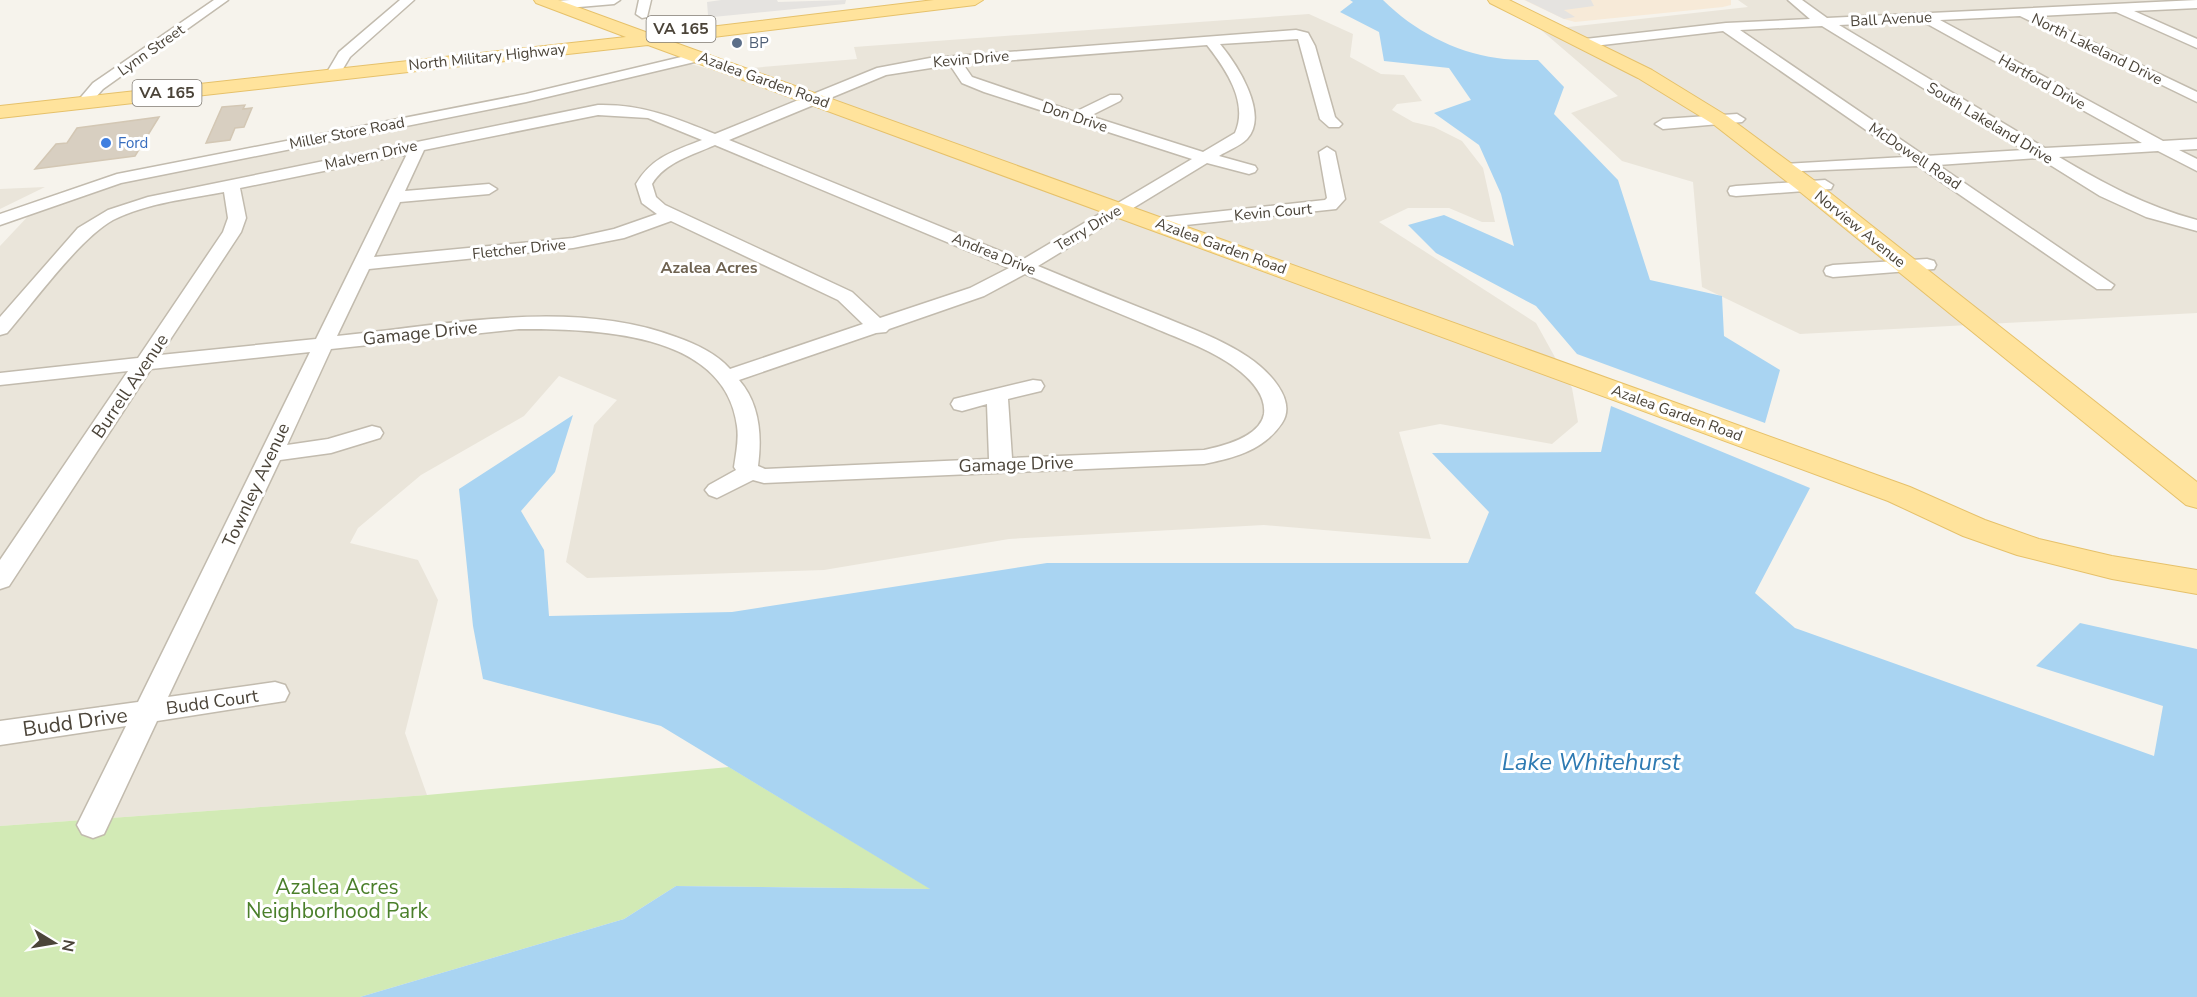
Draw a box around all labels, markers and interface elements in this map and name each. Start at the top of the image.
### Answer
street label: Ball Avenue [1850,7,1932,31]
street label: North Lakeland Drive [2028,9,2166,89]
road number: VA 165 [646,16,716,42]
street label: Lynn Street [114,19,189,80]
place label: BP [749,33,769,53]
marker: BP [730,36,744,50]
street label: North Military Highway [407,39,567,75]
street label: Kevin Drive [932,46,1010,72]
street label: Azalea Garden Road [696,47,832,113]
street label: Hartford Drive [1995,50,2089,114]
street label: South Lakeland Drive [1923,77,2057,169]
road number: VA 165 [132,80,201,106]
street label: Don Drive [1040,97,1110,137]
street label: Miller Store Road [288,112,406,154]
street label: McDowell Road [1865,118,1965,194]
place label: Ford [118,133,148,153]
street label: Malvern Drive [323,135,419,175]
marker: Ford [99,136,113,150]
street label: Norview Avenue [1810,186,1910,272]
street label: Kevin Court [1233,199,1313,225]
street label: Terry Drive [1051,200,1125,256]
street label: Azalea Garden Road [1153,213,1289,279]
street label: Andrea Drive [949,228,1039,280]
street label: Fletcher Drive [471,234,567,264]
district label: Azalea Acres [661,257,758,279]
street label: Gamage Drive [362,315,478,351]
street label: Burrell Avenue [86,329,174,443]
street label: Azalea Garden Road [1609,380,1745,446]
street label: Townley Avenue [217,419,295,551]
street label: Gamage Drive [958,450,1074,478]
street label: Budd Court [164,684,260,720]
street label: Budd Drive [21,701,129,743]
water label: Lake Whitehurst [1502,746,1681,778]
park label: Azalea Acres Neighborhood Park [246,873,429,925]
north arrow [24,913,84,973]
text: N [56,938,80,954]

